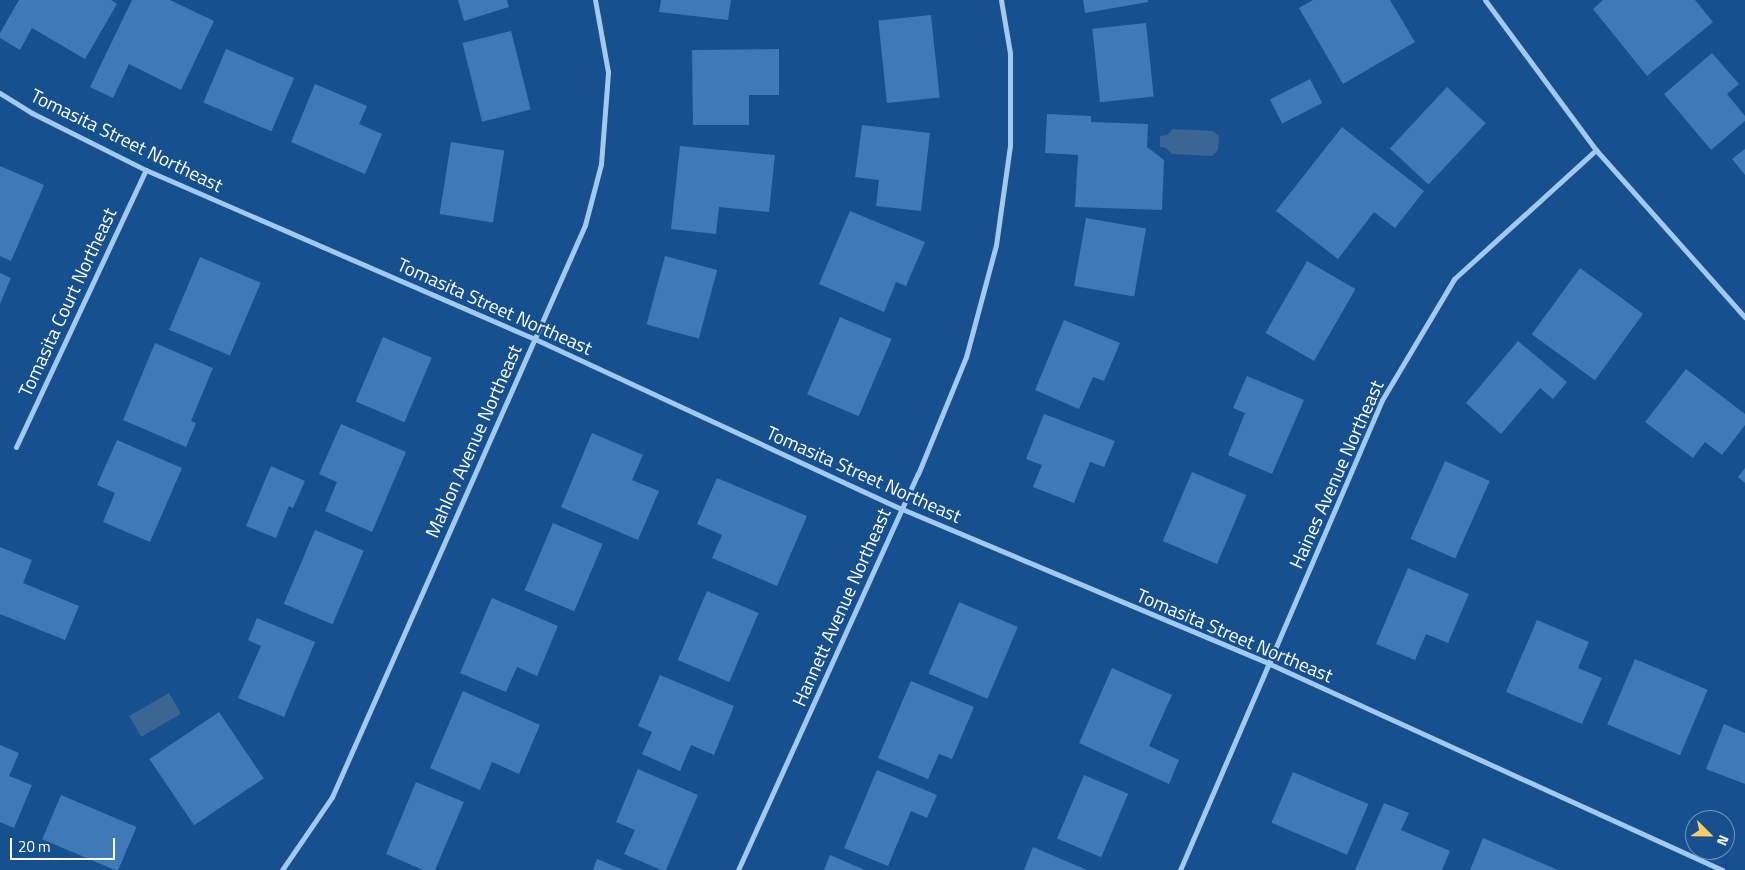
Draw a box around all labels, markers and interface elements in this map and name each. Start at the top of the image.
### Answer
street label: Tomasita Street Northeast [27,83,227,197]
street label: Tomasita Court Northeast [13,204,121,400]
street label: Tomasita Street Northeast [394,253,596,359]
street label: Mahlon Avenue Northeast [420,341,526,541]
street label: Haines Avenue Northeast [1284,376,1388,572]
street label: Tomasita Street Northeast [763,421,965,527]
street label: Hannett Avenue Northeast [787,504,895,710]
street label: Tomasita Street Northeast [1133,583,1337,687]
north arrow [1685,810,1735,860]
scale bar [12,828,118,860]
text: N [1712,832,1735,849]
text: 20 m [18,835,51,858]

